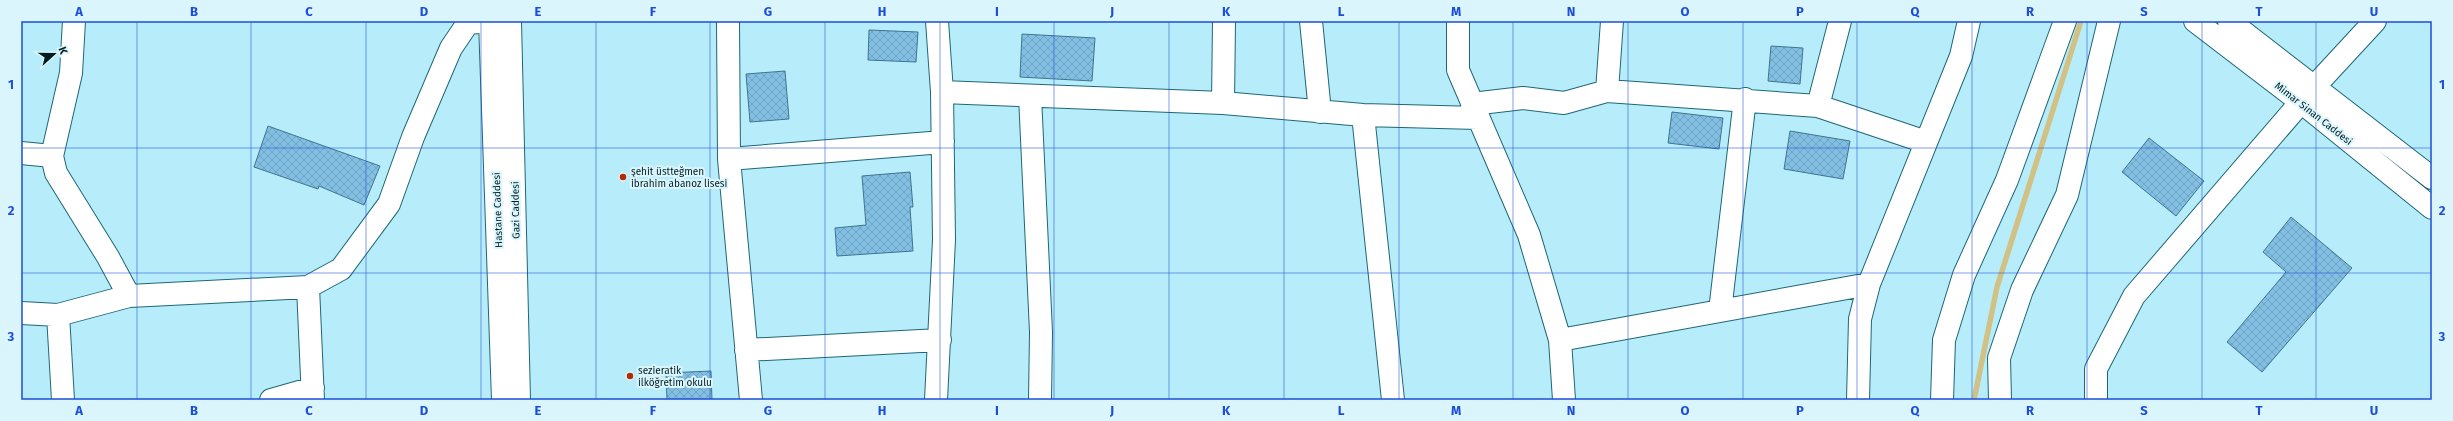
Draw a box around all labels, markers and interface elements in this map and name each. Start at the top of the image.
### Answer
text: A [74,4,83,19]
text: B [190,4,198,19]
text: C [305,4,313,19]
text: D [420,4,429,19]
text: E [535,4,542,19]
text: F [650,4,657,19]
text: G [764,4,772,19]
text: H [878,4,886,19]
text: I [995,4,999,19]
text: J [1109,4,1114,19]
text: K [1222,4,1231,19]
text: L [1338,4,1345,19]
text: M [1451,4,1461,19]
text: N [1567,4,1575,19]
text: O [1681,4,1690,19]
text: P [1796,4,1804,19]
text: Q [1911,4,1921,19]
text: R [2026,4,2035,19]
text: S [2140,4,2148,19]
text: T [2255,4,2263,19]
text: U [2370,4,2378,19]
north arrow [34,34,74,74]
text: K [56,45,71,57]
text: 1 [8,77,14,92]
text: 1 [2439,77,2445,92]
street label: Mimar Sinan Caddesi [2272,80,2355,148]
place label: şehit üstteğmen ibrahim abanoz lisesi [631,166,728,190]
street label: Hastane Caddesi [491,172,505,248]
marker: şehit üstteğmen ibrahim abanoz lisesi [618,172,628,182]
street label: Gazi Caddesi [509,181,523,239]
text: 2 [8,203,15,218]
text: 2 [2439,203,2446,218]
text: 3 [7,329,15,344]
text: 3 [2438,329,2446,344]
place label: sezieratik ilköğretim okulu [638,365,712,389]
marker: sezieratik ilköğretim okulu [625,371,635,381]
text: A [74,403,83,418]
text: B [190,403,198,418]
text: C [305,403,313,418]
text: D [420,403,429,418]
text: E [535,403,542,418]
text: F [650,403,657,418]
text: G [764,403,772,418]
text: H [878,403,886,418]
text: I [995,403,999,418]
text: J [1109,403,1114,418]
text: K [1222,403,1231,418]
text: L [1338,403,1345,418]
text: M [1451,403,1461,418]
text: N [1567,403,1575,418]
text: O [1681,403,1690,418]
text: P [1796,403,1804,418]
text: Q [1911,403,1921,418]
text: R [2026,403,2035,418]
text: S [2140,403,2148,418]
text: T [2255,403,2263,418]
text: U [2370,403,2378,418]

